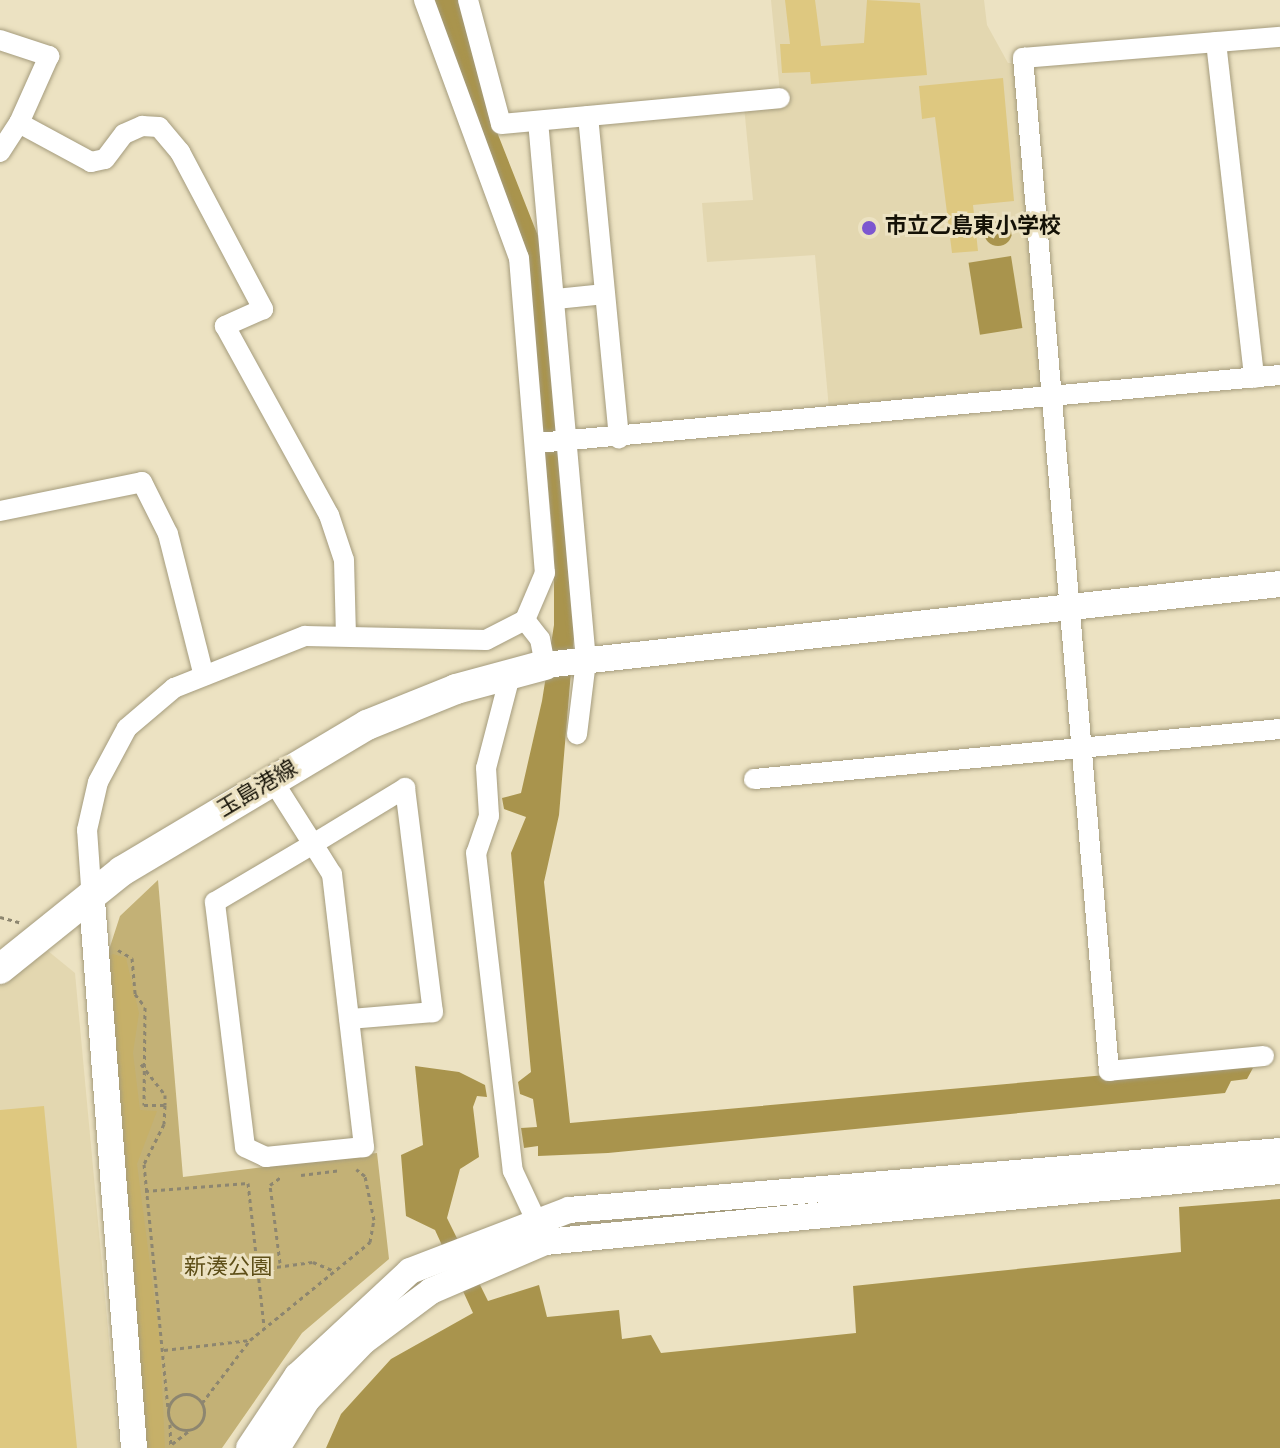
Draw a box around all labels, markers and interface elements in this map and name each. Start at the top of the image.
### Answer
place label: 市立乙島東小学校 [885,215,1061,241]
marker: 市立乙島東小学校 [860,219,878,237]
street label: 玉島港線 [213,756,303,824]
park label: 新湊公園 [184,1256,272,1282]

